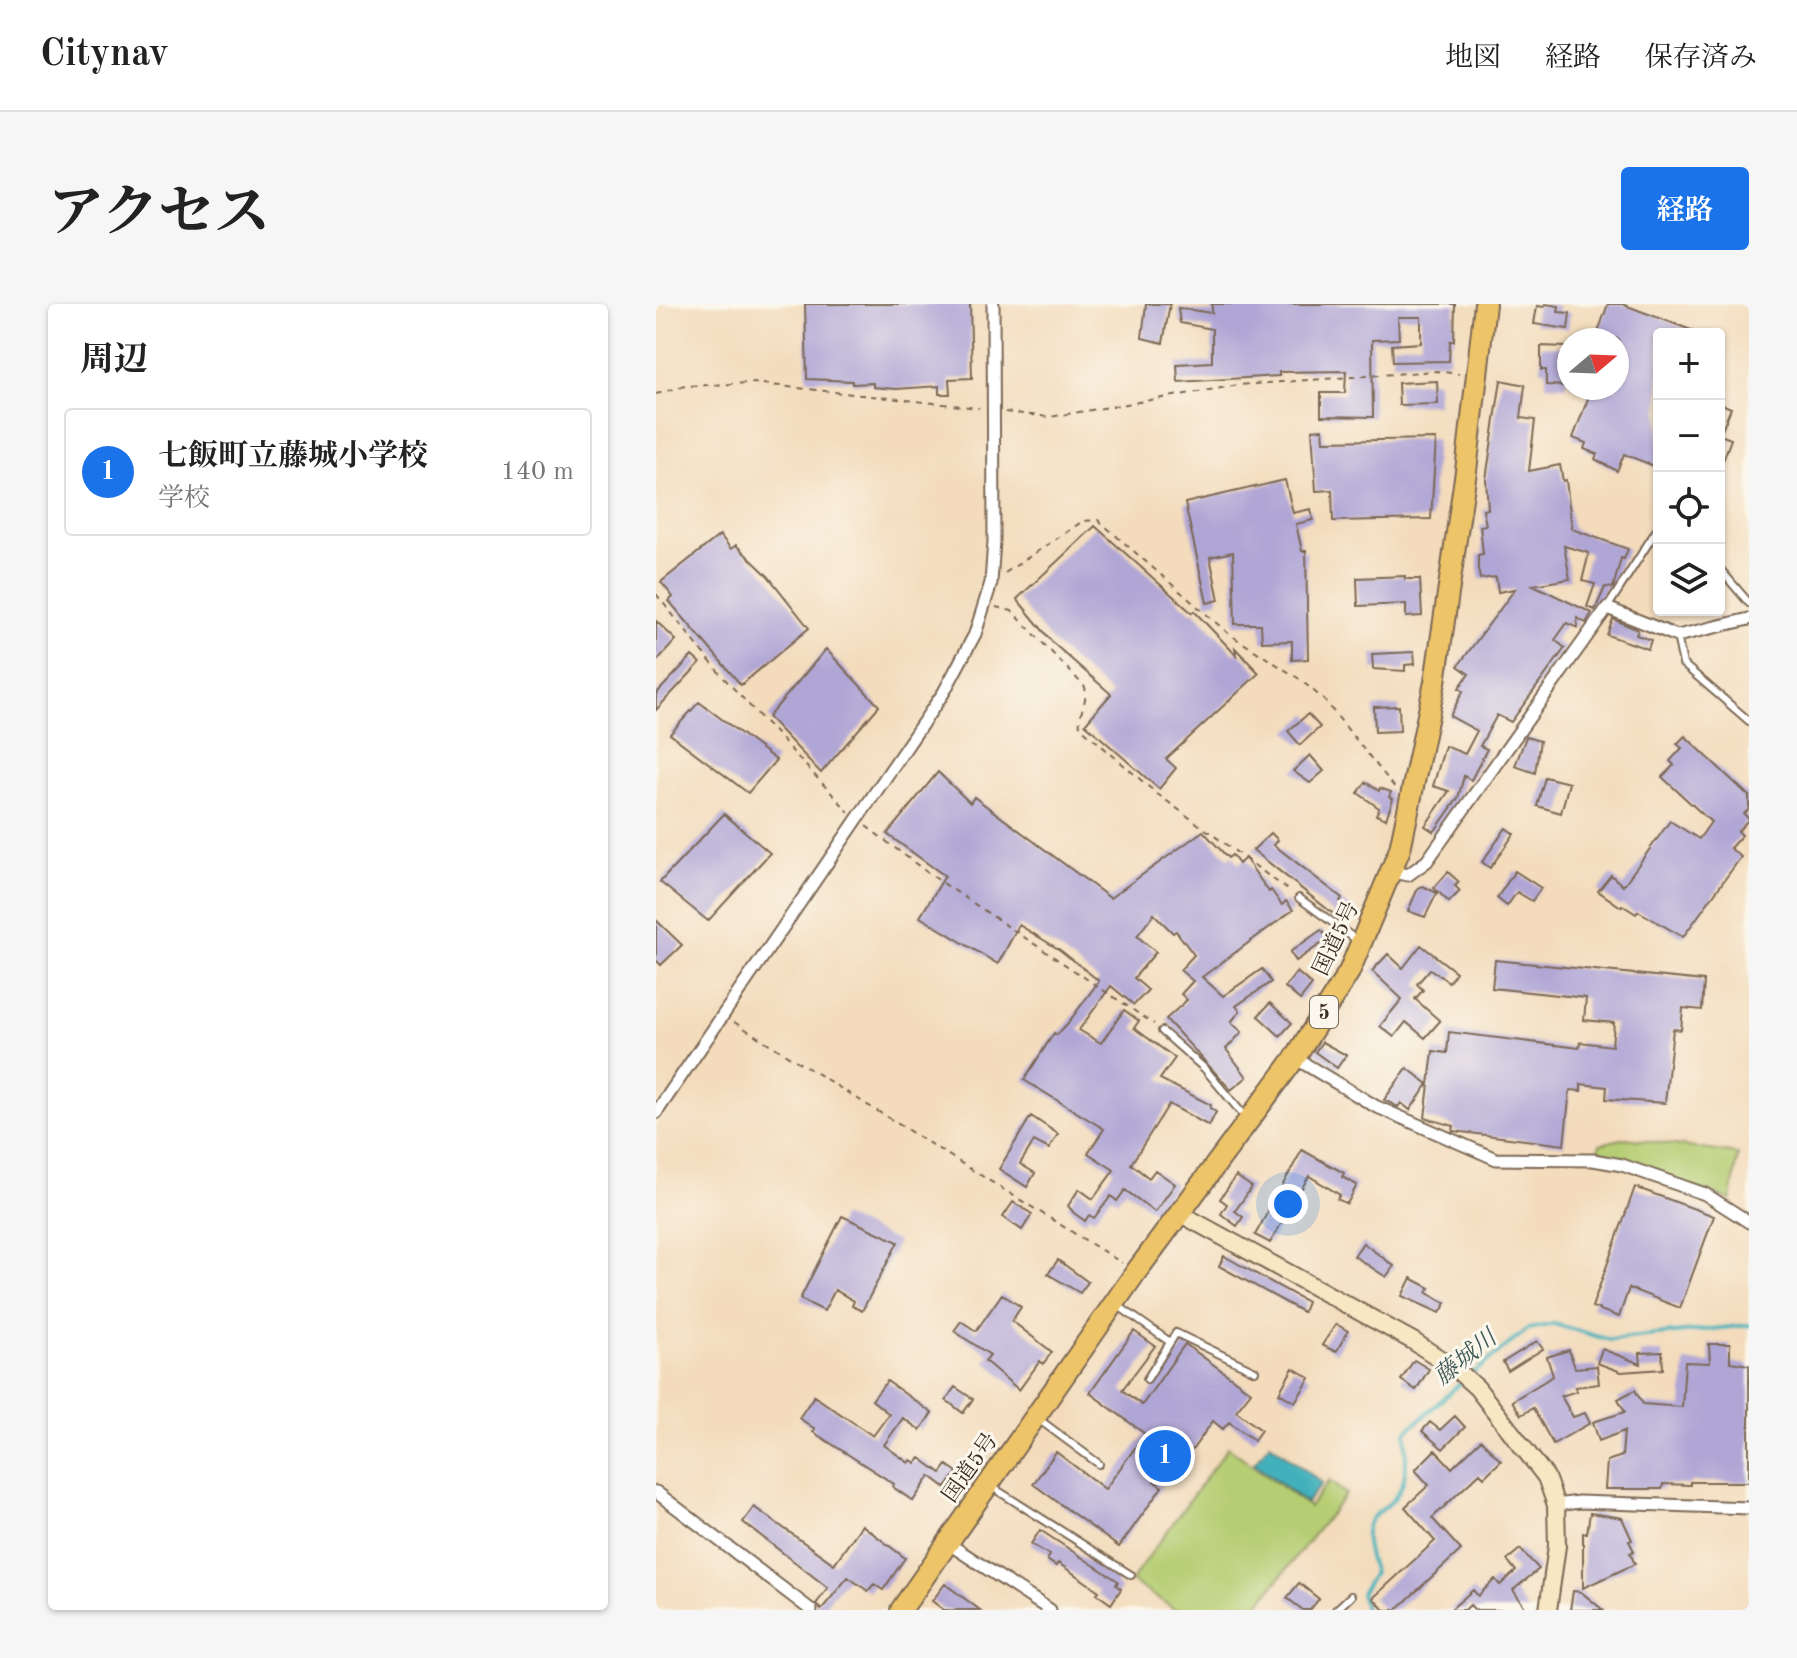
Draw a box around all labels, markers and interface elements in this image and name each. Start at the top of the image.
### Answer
text: Citynav [40,36,169,74]
text: 地図 [1445,45,1501,73]
text: 経路 [1545,45,1601,73]
text: 保存済み [1645,45,1757,73]
button: 経路 [1621,167,1749,250]
text: アクセス [48,187,270,243]
north arrow [1557,328,1629,400]
map controls [1653,328,1725,616]
button: + [1653,328,1725,400]
text: 周辺 [80,344,148,378]
button: − [1653,400,1725,472]
text: 七飯町立藤城小学校 [158,442,428,472]
text: 1 [100,459,116,485]
text: 140 m [501,459,574,485]
button: locate [1653,472,1725,544]
text: 学校 [158,486,210,512]
button: layers [1653,544,1725,616]
street label: 国道5号 [1308,898,1363,979]
road number: 5 [1310,996,1338,1028]
your location [1268,1184,1308,1224]
water label: 藤城川 [1429,1322,1504,1391]
pin: 1 [1139,1426,1191,1486]
street label: 国道5号 [937,1428,1002,1507]

